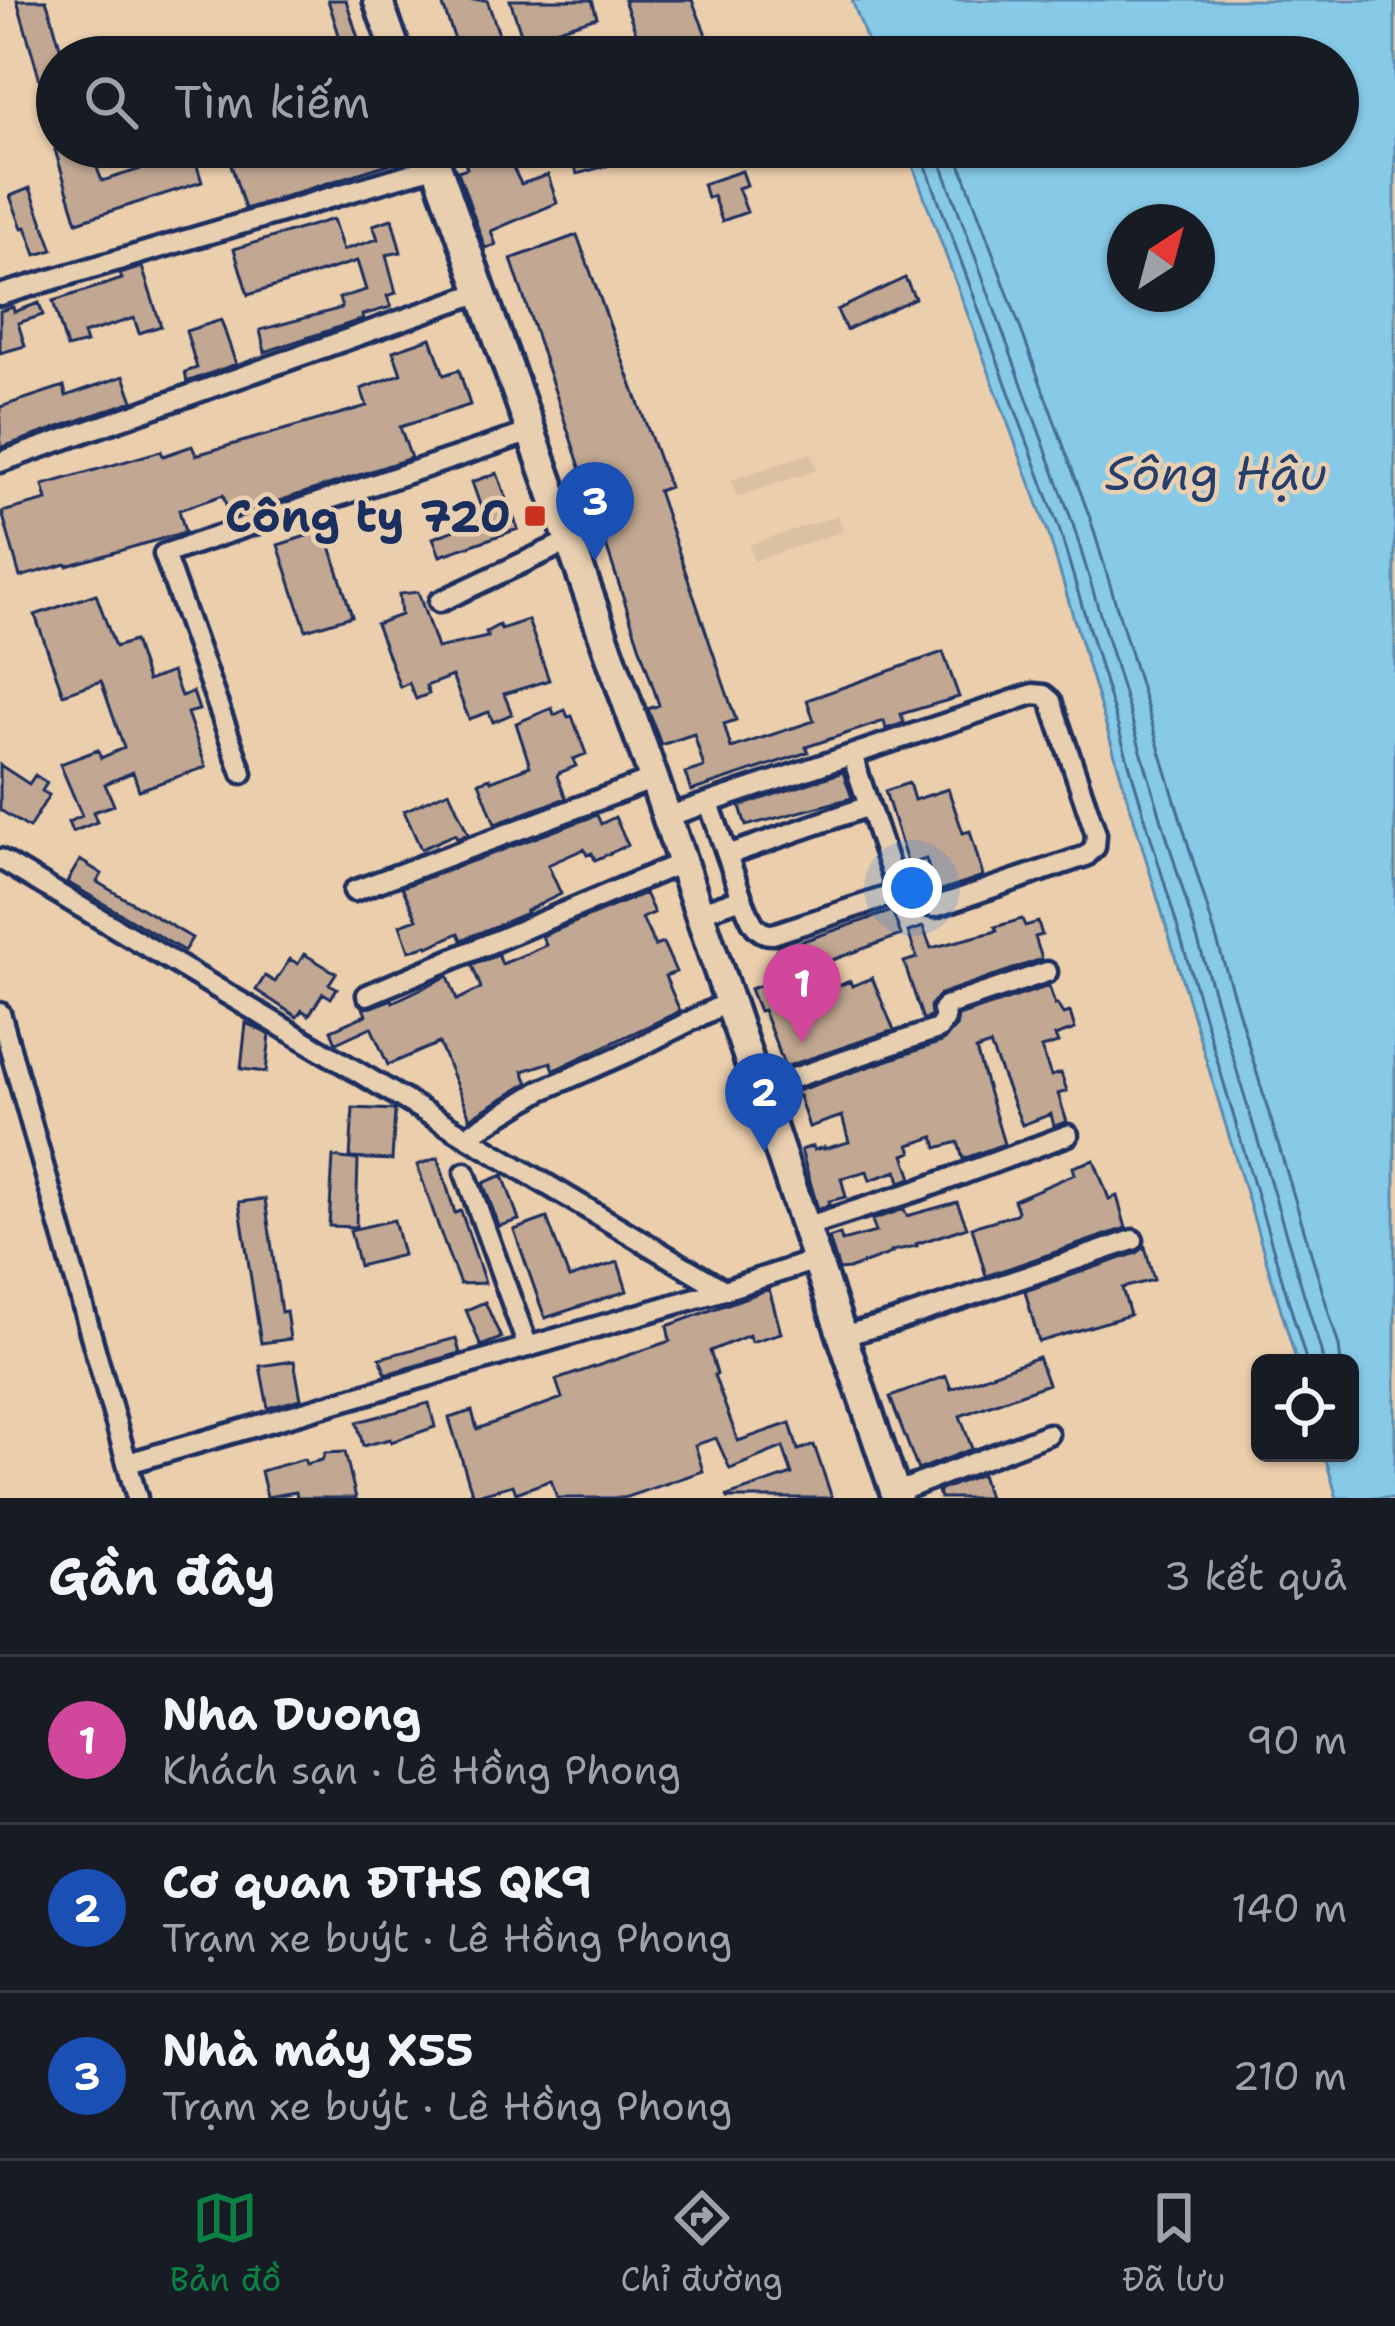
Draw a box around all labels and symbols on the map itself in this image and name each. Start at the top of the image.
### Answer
north arrow [1107,204,1215,312]
water label: Sông Hậu [1105,441,1327,505]
pin: 3 [556,462,634,561]
place label: Công ty 720 [225,486,511,546]
marker: Công ty 720 [522,503,548,529]
your location [882,858,942,918]
pin: 1 [763,944,841,1043]
pin: 2 [725,1053,803,1152]

